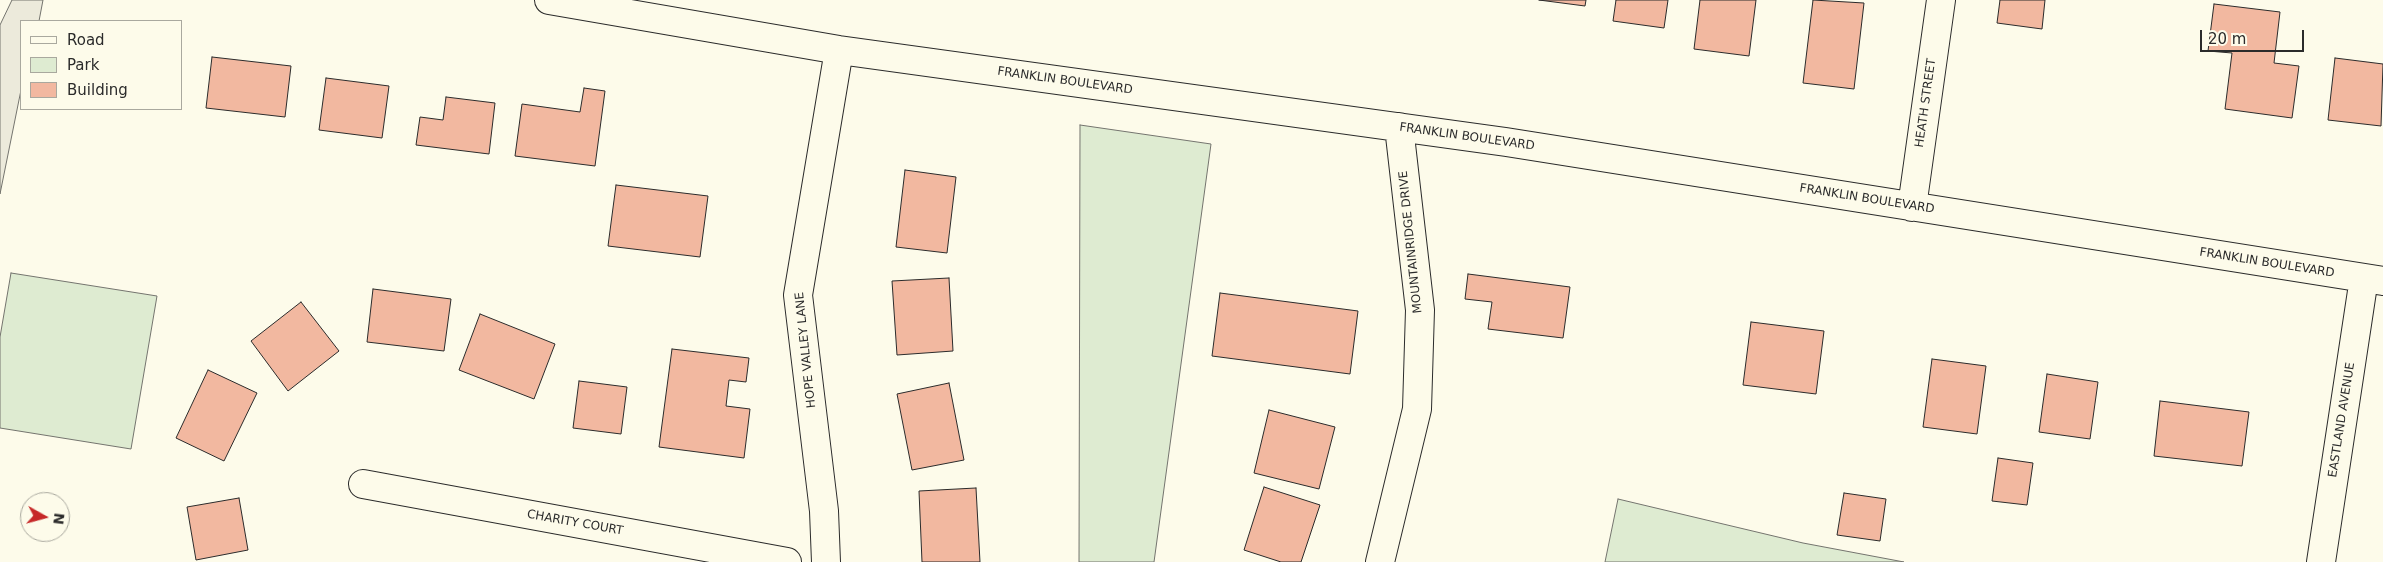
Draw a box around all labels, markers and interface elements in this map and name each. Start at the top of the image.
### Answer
legend [20,20,182,110]
scale bar [2203,20,2307,52]
text: 20 m [2208,30,2246,48]
text: Road [67,31,105,49]
text: Park [67,56,99,74]
street label: HEATH STREET [1913,58,1939,148]
street label: FRANKLIN BOULEVARD [996,64,1134,98]
text: Building [67,81,128,99]
street label: FRANKLIN BOULEVARD [1398,120,1536,154]
street label: MOUNTAINRIDGE DRIVE [1396,170,1426,314]
street label: FRANKLIN BOULEVARD [1798,181,1936,217]
street label: FRANKLIN BOULEVARD [2198,245,2336,281]
street label: HOPE VALLEY LANE [793,291,819,409]
street label: EASTLAND AVENUE [2326,361,2358,479]
north arrow [20,492,70,542]
street label: CHARITY COURT [526,507,624,539]
text: N [50,512,68,525]

